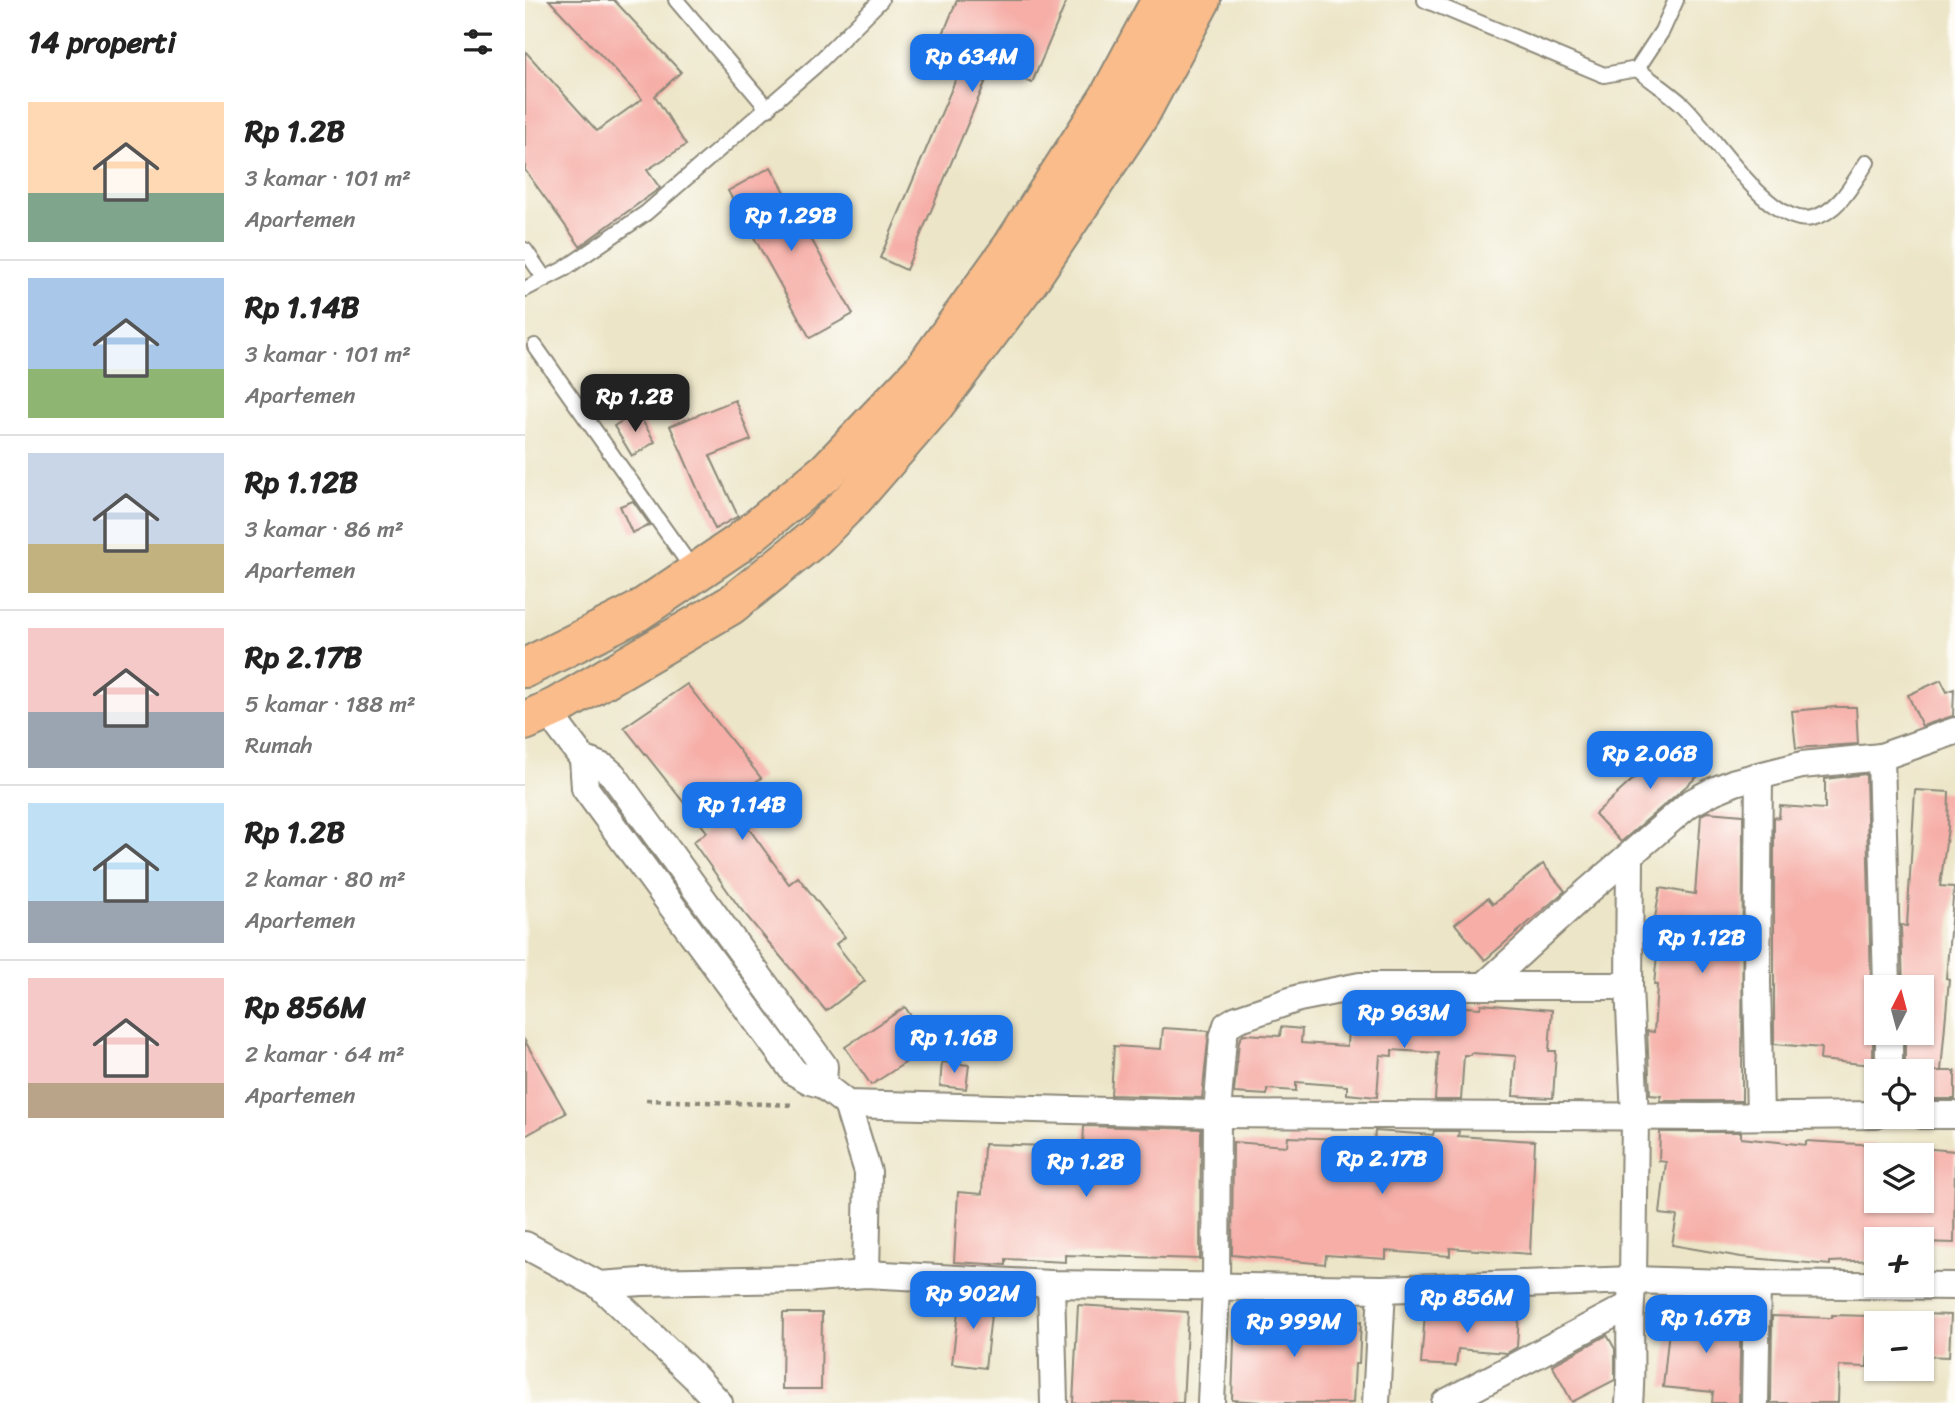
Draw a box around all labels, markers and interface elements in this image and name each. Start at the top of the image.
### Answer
text: 14 properti [28,15,176,69]
icon: filters [459,23,497,61]
pin: Rp 634M [907,34,1037,94]
text: Rp 634M [926,36,1018,77]
text: Rp 1.2B [245,104,345,158]
icon: home [84,130,168,214]
text: 3 kamar · 101 m² [245,158,411,199]
pin: Rp 1.29B [719,194,863,253]
text: Rp 1.29B [746,195,836,236]
text: Apartemen [245,199,355,240]
text: Rp 1.14B [245,280,359,334]
icon: home [84,306,168,390]
text: 3 kamar · 101 m² [245,334,411,375]
pin: Rp 1.2B [570,374,700,434]
text: Apartemen [245,375,355,416]
text: Rp 1.2B [597,376,673,417]
text: Rp 1.12B [245,455,358,509]
icon: home [84,481,168,565]
text: 3 kamar · 86 m² [245,509,404,550]
text: Apartemen [245,550,355,591]
text: Rp 2.17B [245,630,362,684]
icon: home [84,656,168,740]
text: 5 kamar · 188 m² [245,684,416,725]
text: Rumah [245,725,313,766]
pin: Rp 2.06B [1578,732,1722,791]
text: Rp 2.06B [1603,733,1697,774]
pin: Rp 1.14B [670,782,814,842]
text: Rp 1.14B [698,784,786,825]
text: Rp 1.2B [245,805,345,859]
icon: home [84,831,168,915]
text: 2 kamar · 80 m² [245,859,406,900]
text: Apartemen [245,900,355,941]
pin: Rp 1.12B [1630,916,1774,975]
text: Rp 1.12B [1659,917,1745,958]
north arrow [1864,975,1934,1045]
map controls [1864,975,1934,1381]
text: Rp 856M [245,980,366,1034]
pin: Rp 963M [1339,990,1469,1050]
text: Rp 963M [1358,992,1450,1033]
icon: home [84,1006,168,1090]
pin: Rp 1.16B [882,1016,1026,1075]
text: Rp 1.16B [911,1017,997,1058]
text: 2 kamar · 64 m² [245,1034,405,1075]
button: locate [1864,1059,1934,1129]
text: Apartemen [245,1075,355,1116]
pin: Rp 2.17B [1310,1136,1454,1196]
text: Rp 2.17B [1337,1138,1427,1179]
pin: Rp 1.2B [1021,1140,1151,1199]
text: Rp 1.2B [1048,1141,1124,1182]
button: layers [1864,1143,1934,1213]
button: + [1864,1227,1934,1297]
pin: Rp 902M [908,1272,1038,1331]
text: Rp 902M [926,1273,1020,1314]
pin: Rp 856M [1402,1276,1532,1335]
text: Rp 856M [1421,1277,1513,1318]
pin: Rp 1.67B [1634,1296,1778,1355]
text: Rp 1.67B [1661,1297,1751,1338]
pin: Rp 999M [1229,1300,1359,1359]
text: Rp 999M [1247,1301,1341,1342]
button: − [1864,1311,1934,1381]

